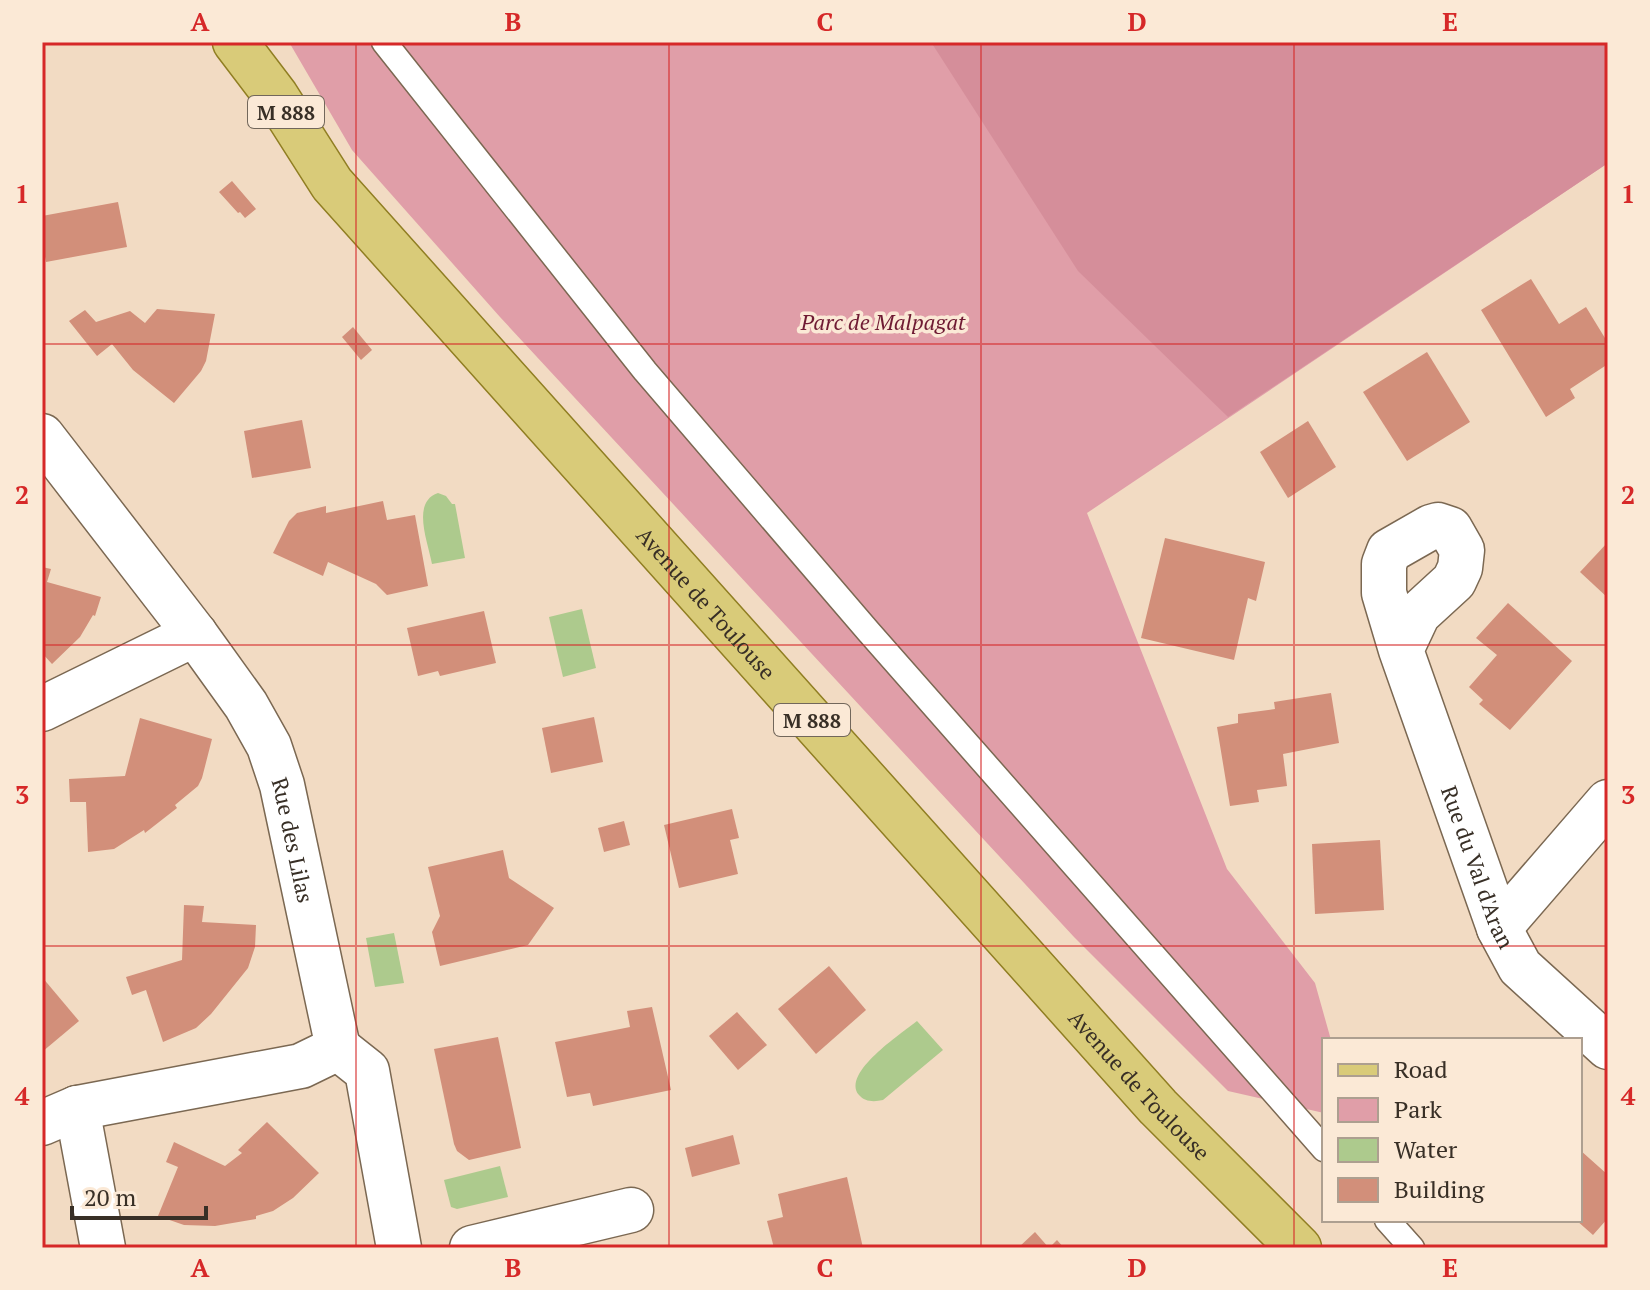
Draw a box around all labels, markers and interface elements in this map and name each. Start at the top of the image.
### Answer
text: A [191,4,210,38]
text: B [505,4,521,38]
text: C [817,4,833,38]
text: D [1127,4,1147,38]
text: E [1442,4,1458,38]
road number: M 888 [248,96,324,128]
text: 1 [15,176,29,210]
text: 1 [1621,176,1635,210]
park label: Parc de Malpagat [800,307,966,336]
text: 2 [15,477,29,511]
text: 2 [1621,477,1635,511]
street label: Avenue de Toulouse [631,520,783,685]
road number: M 888 [774,704,850,736]
street label: Rue des Lilas [266,773,321,905]
text: 3 [15,777,29,811]
text: 3 [1621,777,1635,811]
street label: Rue du Val d'Aran [1435,781,1522,953]
street label: Avenue de Toulouse [1063,1003,1217,1166]
legend [1322,1038,1582,1222]
text: Road [1394,1053,1448,1085]
text: 4 [15,1078,30,1112]
text: 4 [1621,1078,1636,1112]
text: Park [1394,1093,1443,1125]
text: Water [1394,1133,1458,1165]
scale bar [72,1170,206,1220]
text: Building [1394,1173,1485,1205]
text: 20 m [84,1181,136,1213]
text: A [191,1250,210,1284]
text: B [505,1250,521,1284]
text: C [817,1250,833,1284]
text: D [1127,1250,1147,1284]
text: E [1442,1250,1458,1284]

